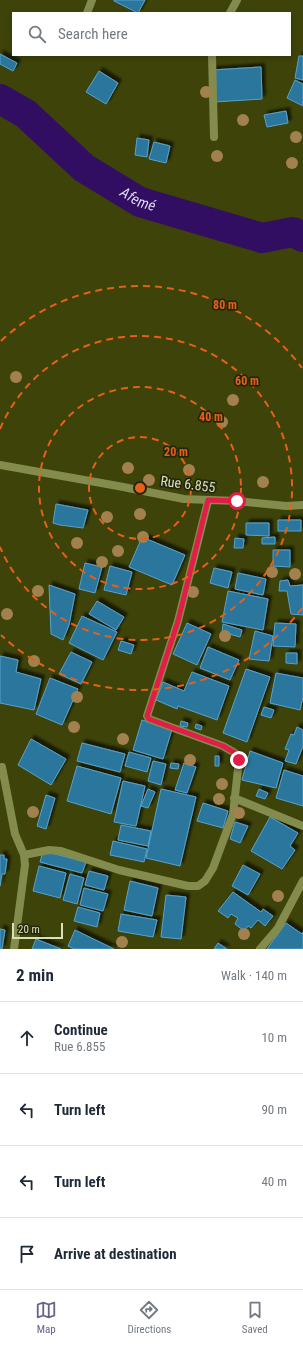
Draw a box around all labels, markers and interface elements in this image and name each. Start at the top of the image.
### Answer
search box [12,12,291,56]
icon: search [26,23,48,45]
text: Search here [58,25,128,43]
water label: Afemé [116,183,158,215]
text: 80 m [213,298,237,312]
text: 60 m [235,374,259,388]
text: 40 m [199,410,223,424]
text: 20 m [164,445,188,459]
street label: Rue 6.855 [160,473,217,495]
centre of rings [133,481,147,495]
route start [228,492,246,510]
route end [230,751,248,769]
scale bar [12,921,63,940]
text: 20 m [18,923,40,936]
text: 2 min [16,965,54,985]
text: Walk · 140 m [221,968,287,983]
text: Continue [54,1021,108,1039]
icon: ahead [16,1027,38,1049]
text: 10 m [261,1030,287,1045]
text: Rue 6.855 [54,1039,105,1054]
icon: left [16,1099,38,1121]
text: Turn left [54,1101,105,1119]
text: 90 m [261,1102,287,1117]
icon: left [16,1171,38,1193]
text: Turn left [54,1173,105,1191]
text: 40 m [261,1174,287,1189]
icon: arrive [16,1243,38,1265]
text: Arrive at destination [54,1245,177,1263]
tab: Map [35,1299,57,1336]
tab: Directions [127,1299,171,1336]
tab: Saved [242,1299,268,1336]

